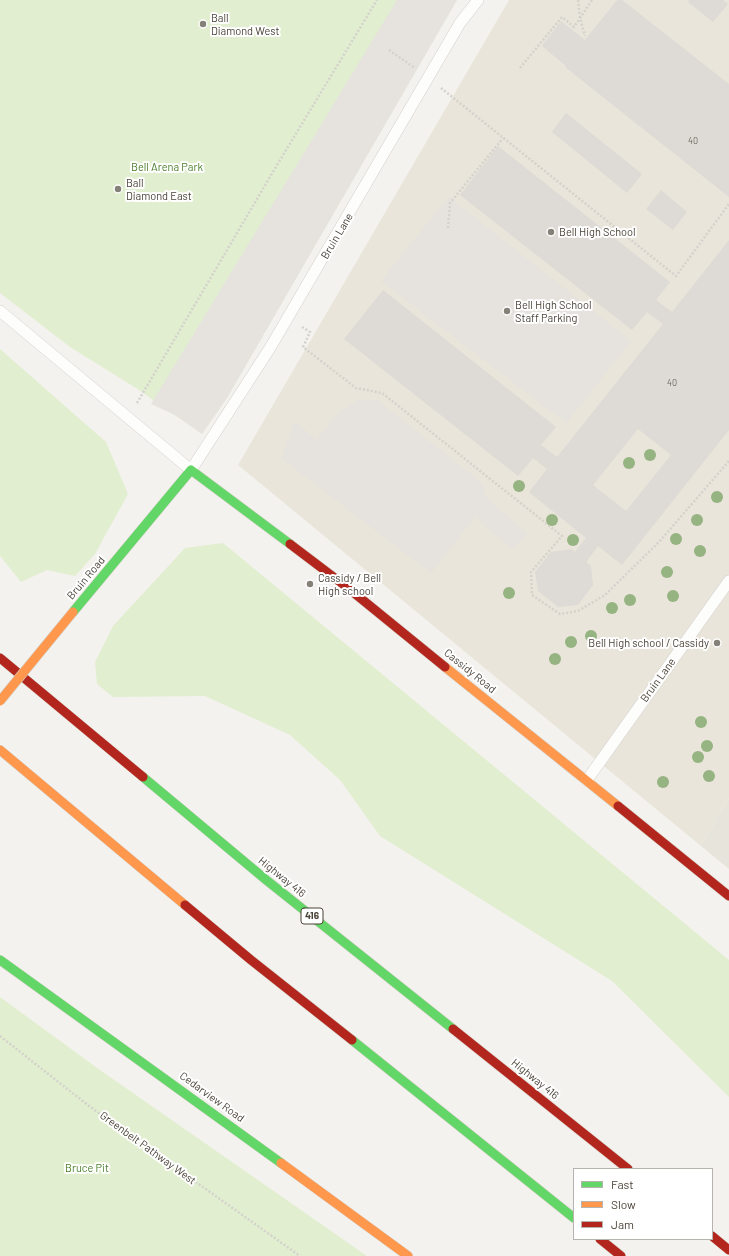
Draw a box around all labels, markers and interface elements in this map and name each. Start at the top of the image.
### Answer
place label: Ball Diamond West [211,11,279,37]
marker: Ball Diamond West [198,19,208,29]
house number: 40 [688,136,698,146]
park label: Bell Arena Park [131,160,203,174]
place label: Ball Diamond East [126,176,192,202]
marker: Ball Diamond East [113,184,123,194]
street label: Bruin Lane [318,211,356,261]
place label: Bell High School [559,225,636,239]
marker: Bell High School [546,227,556,237]
place label: Bell High School Staff Parking [515,298,592,324]
marker: Bell High School Staff Parking [502,306,512,316]
house number: 40 [667,378,677,388]
street label: Bruin Road [64,554,108,602]
place label: Cassidy / Bell High school [318,571,381,597]
marker: Cassidy / Bell High school [305,579,315,589]
place label: Bell High school / Cassidy [588,636,709,650]
marker: Bell High school / Cassidy [712,638,722,648]
street label: Cassidy Road [441,646,499,696]
street label: Bruin Lane [638,655,678,705]
street label: Highway 416 [256,854,308,900]
road number: 416 [301,908,323,924]
street label: Highway 416 [509,1056,561,1102]
street label: Cedarview Road [177,1069,247,1125]
street label: Greenbelt Pathway West [97,1109,199,1187]
park label: Bruce Pit [65,1161,109,1175]
legend [573,1168,713,1240]
text: Fast [611,1177,634,1191]
text: Slow [611,1197,636,1211]
text: Jam [611,1217,634,1231]

